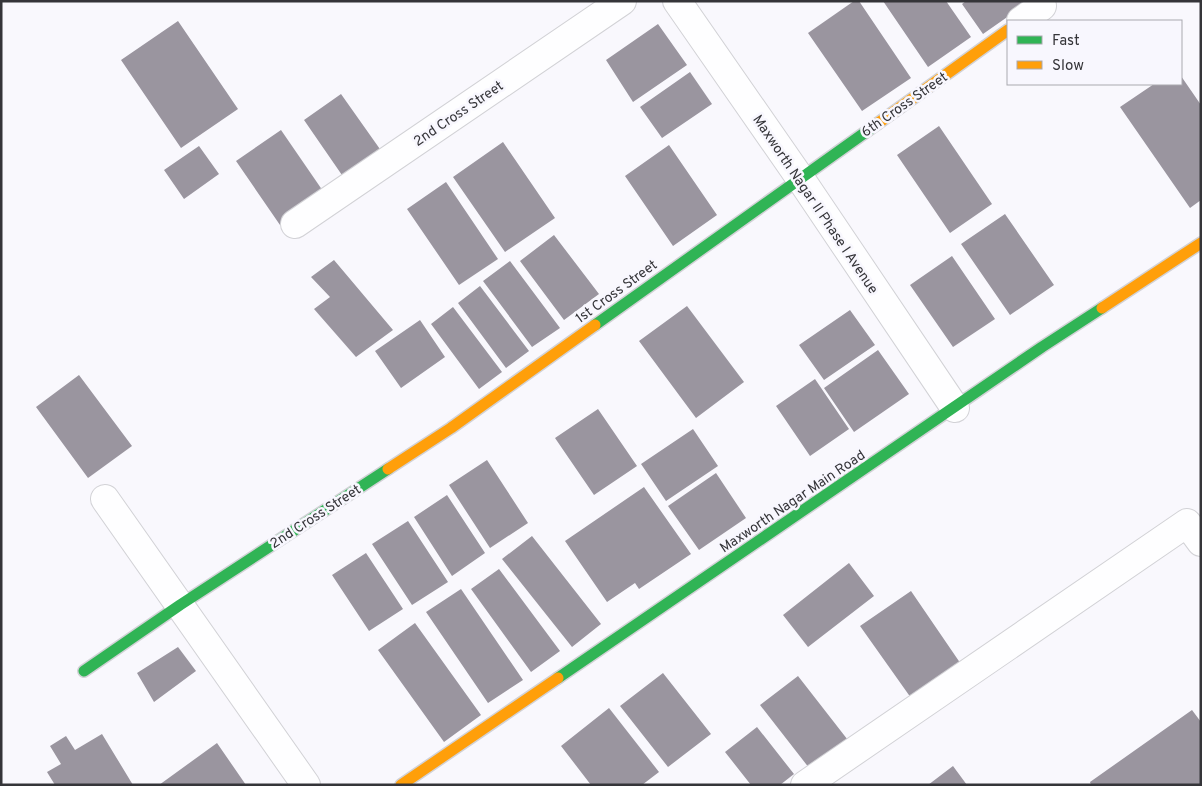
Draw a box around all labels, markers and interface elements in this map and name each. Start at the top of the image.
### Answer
legend [1007,20,1182,85]
text: Fast [1052,32,1080,51]
text: Slow [1052,57,1084,76]
street label: 6th Cross Street [858,69,951,141]
street label: 2nd Cross Street [411,78,507,151]
street label: Maxworth Nagar II Phase I Avenue [748,112,881,298]
street label: 1st Cross Street [573,257,661,328]
street label: Maxworth Nagar Main Road [717,447,869,557]
street label: 2nd Cross Street [267,482,364,553]

